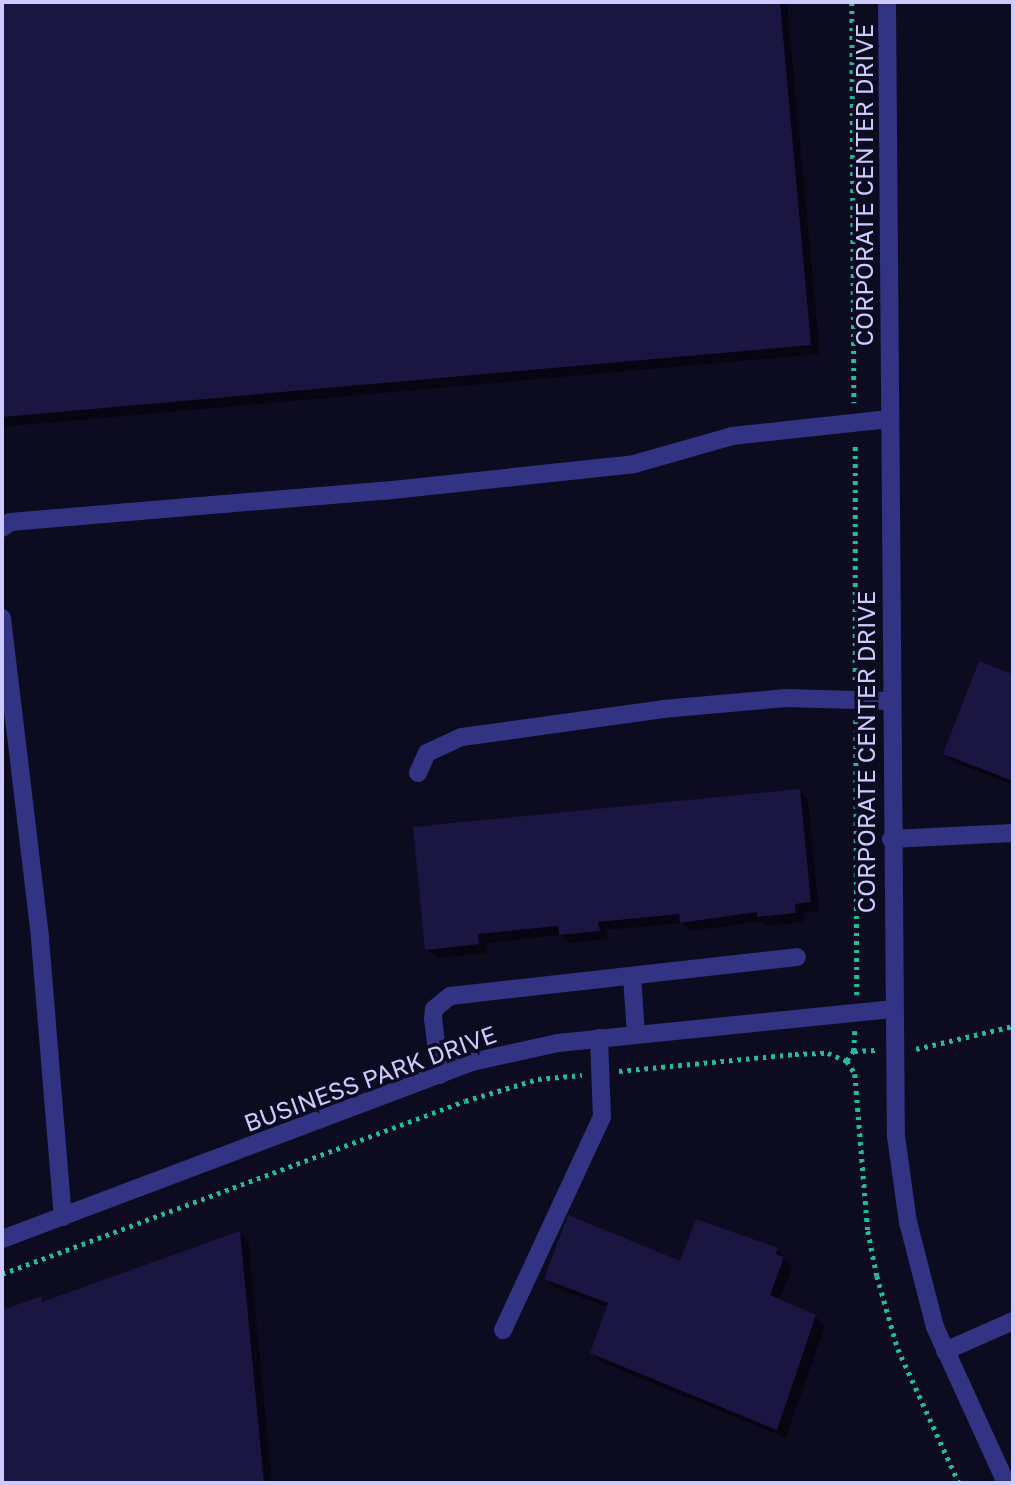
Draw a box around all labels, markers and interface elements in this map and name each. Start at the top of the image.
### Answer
street label: CORPORATE CENTER DRIVE [850,24,878,346]
street label: CORPORATE CENTER DRIVE [852,591,880,913]
street label: BUSINESS PARK DRIVE [240,1019,500,1137]

